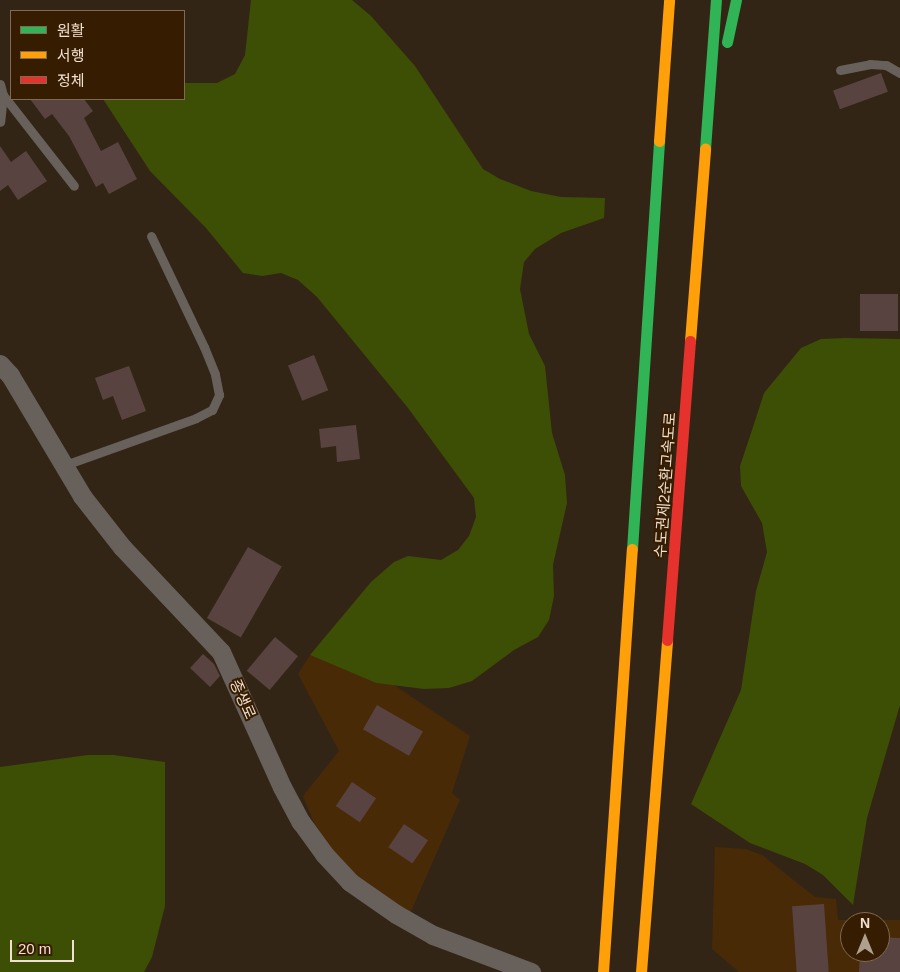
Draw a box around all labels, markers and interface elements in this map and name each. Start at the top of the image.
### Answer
legend [10,10,185,100]
text: 원활 [57,22,85,39]
text: 서행 [57,47,85,64]
text: 정체 [57,72,85,89]
street label: 수도권제2순환고속도로 [651,411,679,559]
street label: 종생로 [226,676,260,722]
north arrow [840,912,890,962]
text: N [860,915,870,931]
scale bar [12,930,76,962]
text: 20 m [18,940,51,957]

